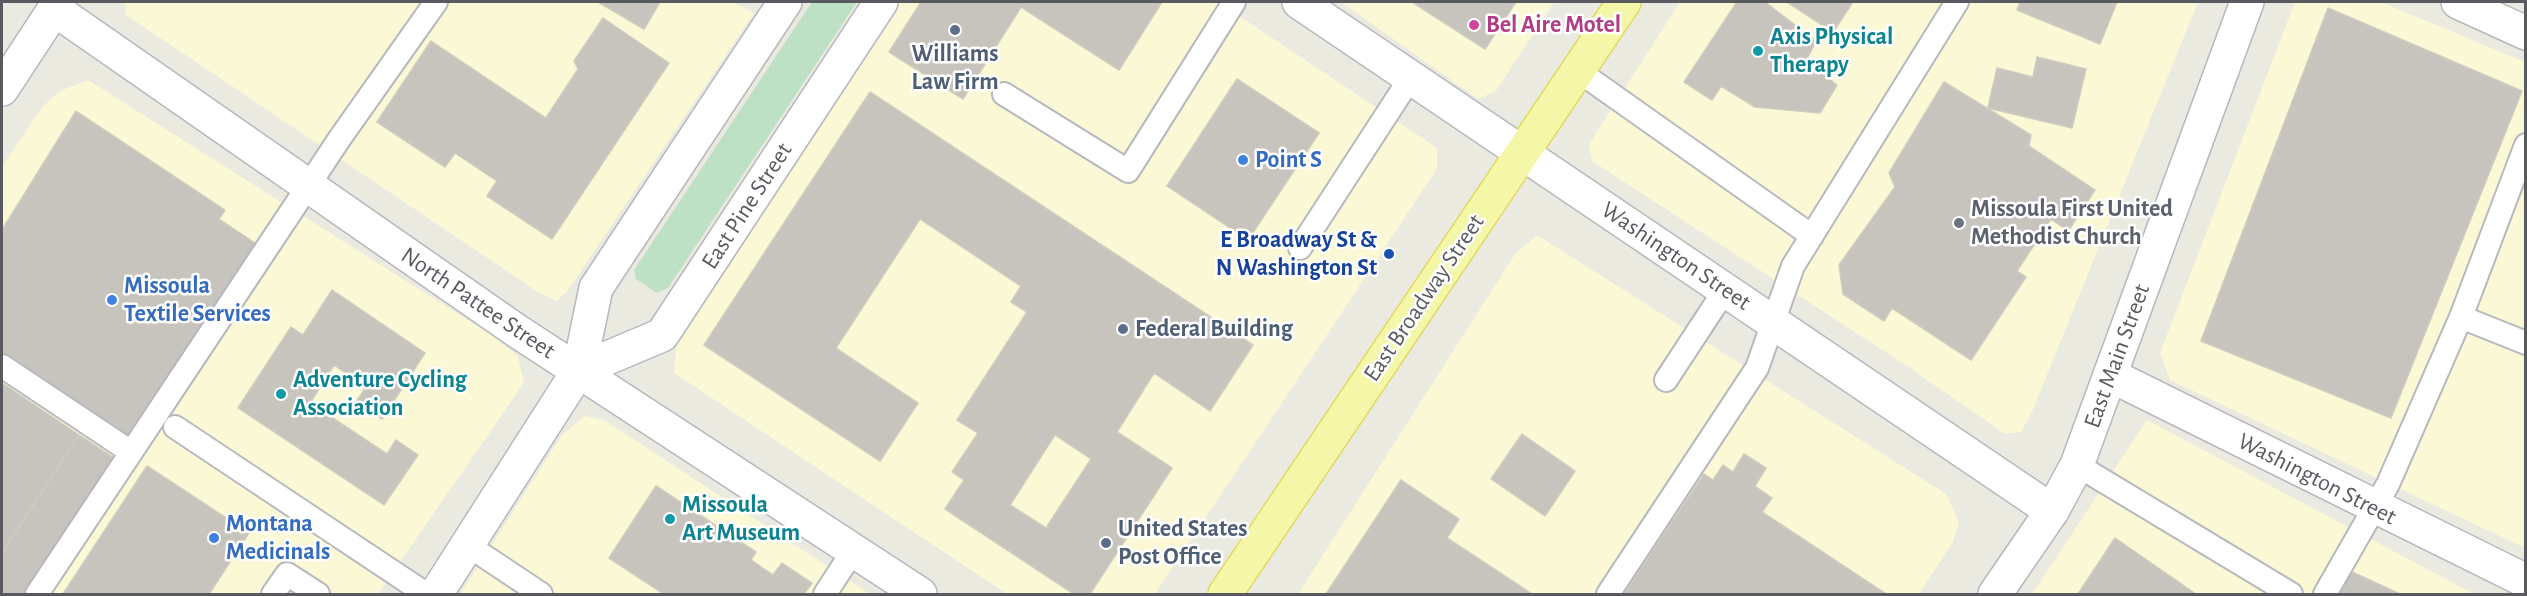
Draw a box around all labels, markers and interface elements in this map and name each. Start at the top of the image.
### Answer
place label: Bel Aire Motel [1486,11,1621,39]
marker: Bel Aire Motel [1467,18,1481,32]
marker: Williams Law Firm [948,23,962,37]
place label: Axis Physical Therapy [1770,23,1893,79]
place label: Williams Law Firm [911,40,999,96]
marker: Axis Physical Therapy [1751,44,1765,58]
street label: East Pine Street [695,137,799,275]
place label: Point S [1255,146,1322,174]
marker: Point S [1236,153,1250,167]
street label: Washington Street [1596,195,1756,317]
place label: Missoula First United Methodist Church [1971,195,2173,251]
street label: East Broadway Street [1357,209,1491,387]
marker: Missoula First United Methodist Church [1952,216,1966,230]
place label: E Broadway St & N Washington St [1216,226,1377,282]
street label: North Pattee Street [395,241,561,365]
marker: E Broadway St & N Washington St [1382,247,1396,261]
place label: Missoula Textile Services [124,272,271,328]
street label: East Main Street [2078,280,2156,432]
marker: Missoula Textile Services [105,293,119,307]
place label: Federal Building [1135,315,1293,343]
marker: Federal Building [1116,322,1130,336]
place label: Adventure Cycling Association [293,366,467,422]
marker: Adventure Cycling Association [274,387,288,401]
street label: Washington Street [2233,427,2401,531]
place label: Missoula Art Museum [682,491,800,547]
place label: Montana Medicinals [226,510,330,566]
marker: Missoula Art Museum [663,512,677,526]
place label: United States Post Office [1118,515,1248,571]
marker: Montana Medicinals [207,531,221,545]
marker: United States Post Office [1099,536,1113,550]

